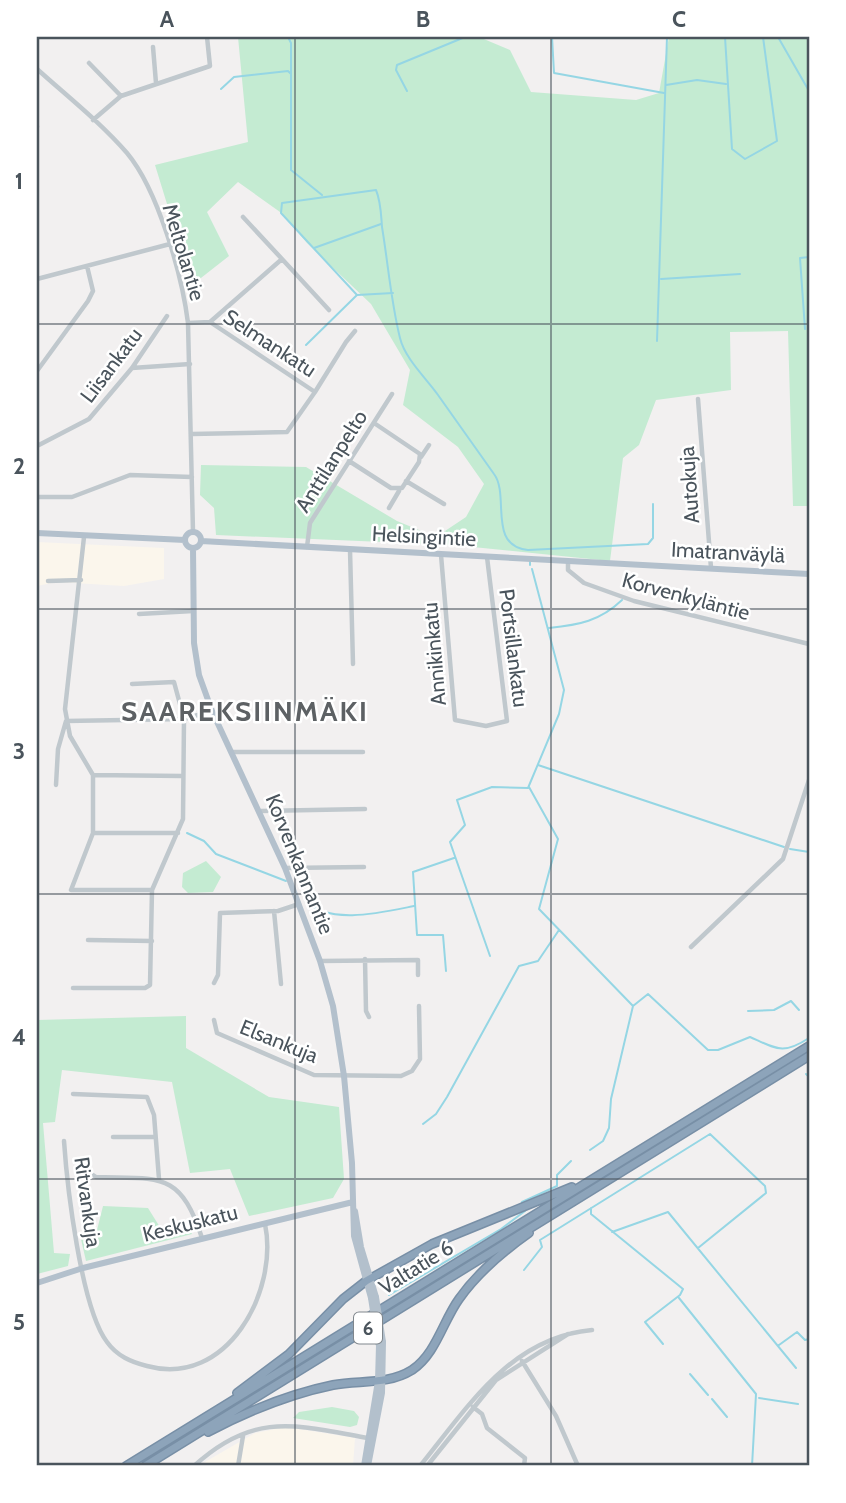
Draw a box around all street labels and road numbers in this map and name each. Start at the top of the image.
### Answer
street label: Meltolantie [157,201,211,304]
street label: Selmankatu [219,304,321,382]
street label: Liisankatu [75,323,147,407]
street label: Anttilanpelto [290,405,372,517]
street label: Autokuja [674,446,705,524]
street label: Helsingintie [371,521,477,551]
street label: Imatranväylä [670,537,786,567]
street label: Korvenkyläntie [620,567,753,625]
street label: Portsillankatu [494,587,534,709]
street label: Annikinkatu [417,601,451,707]
street label: Korvenkannantie [261,790,340,938]
street label: Elsankuja [236,1014,322,1069]
street label: Ritvankuja [68,1155,107,1249]
street label: Keskuskatu [140,1199,240,1247]
street label: Valtatie 6 [374,1234,458,1300]
road number: 6 [354,1312,382,1344]

